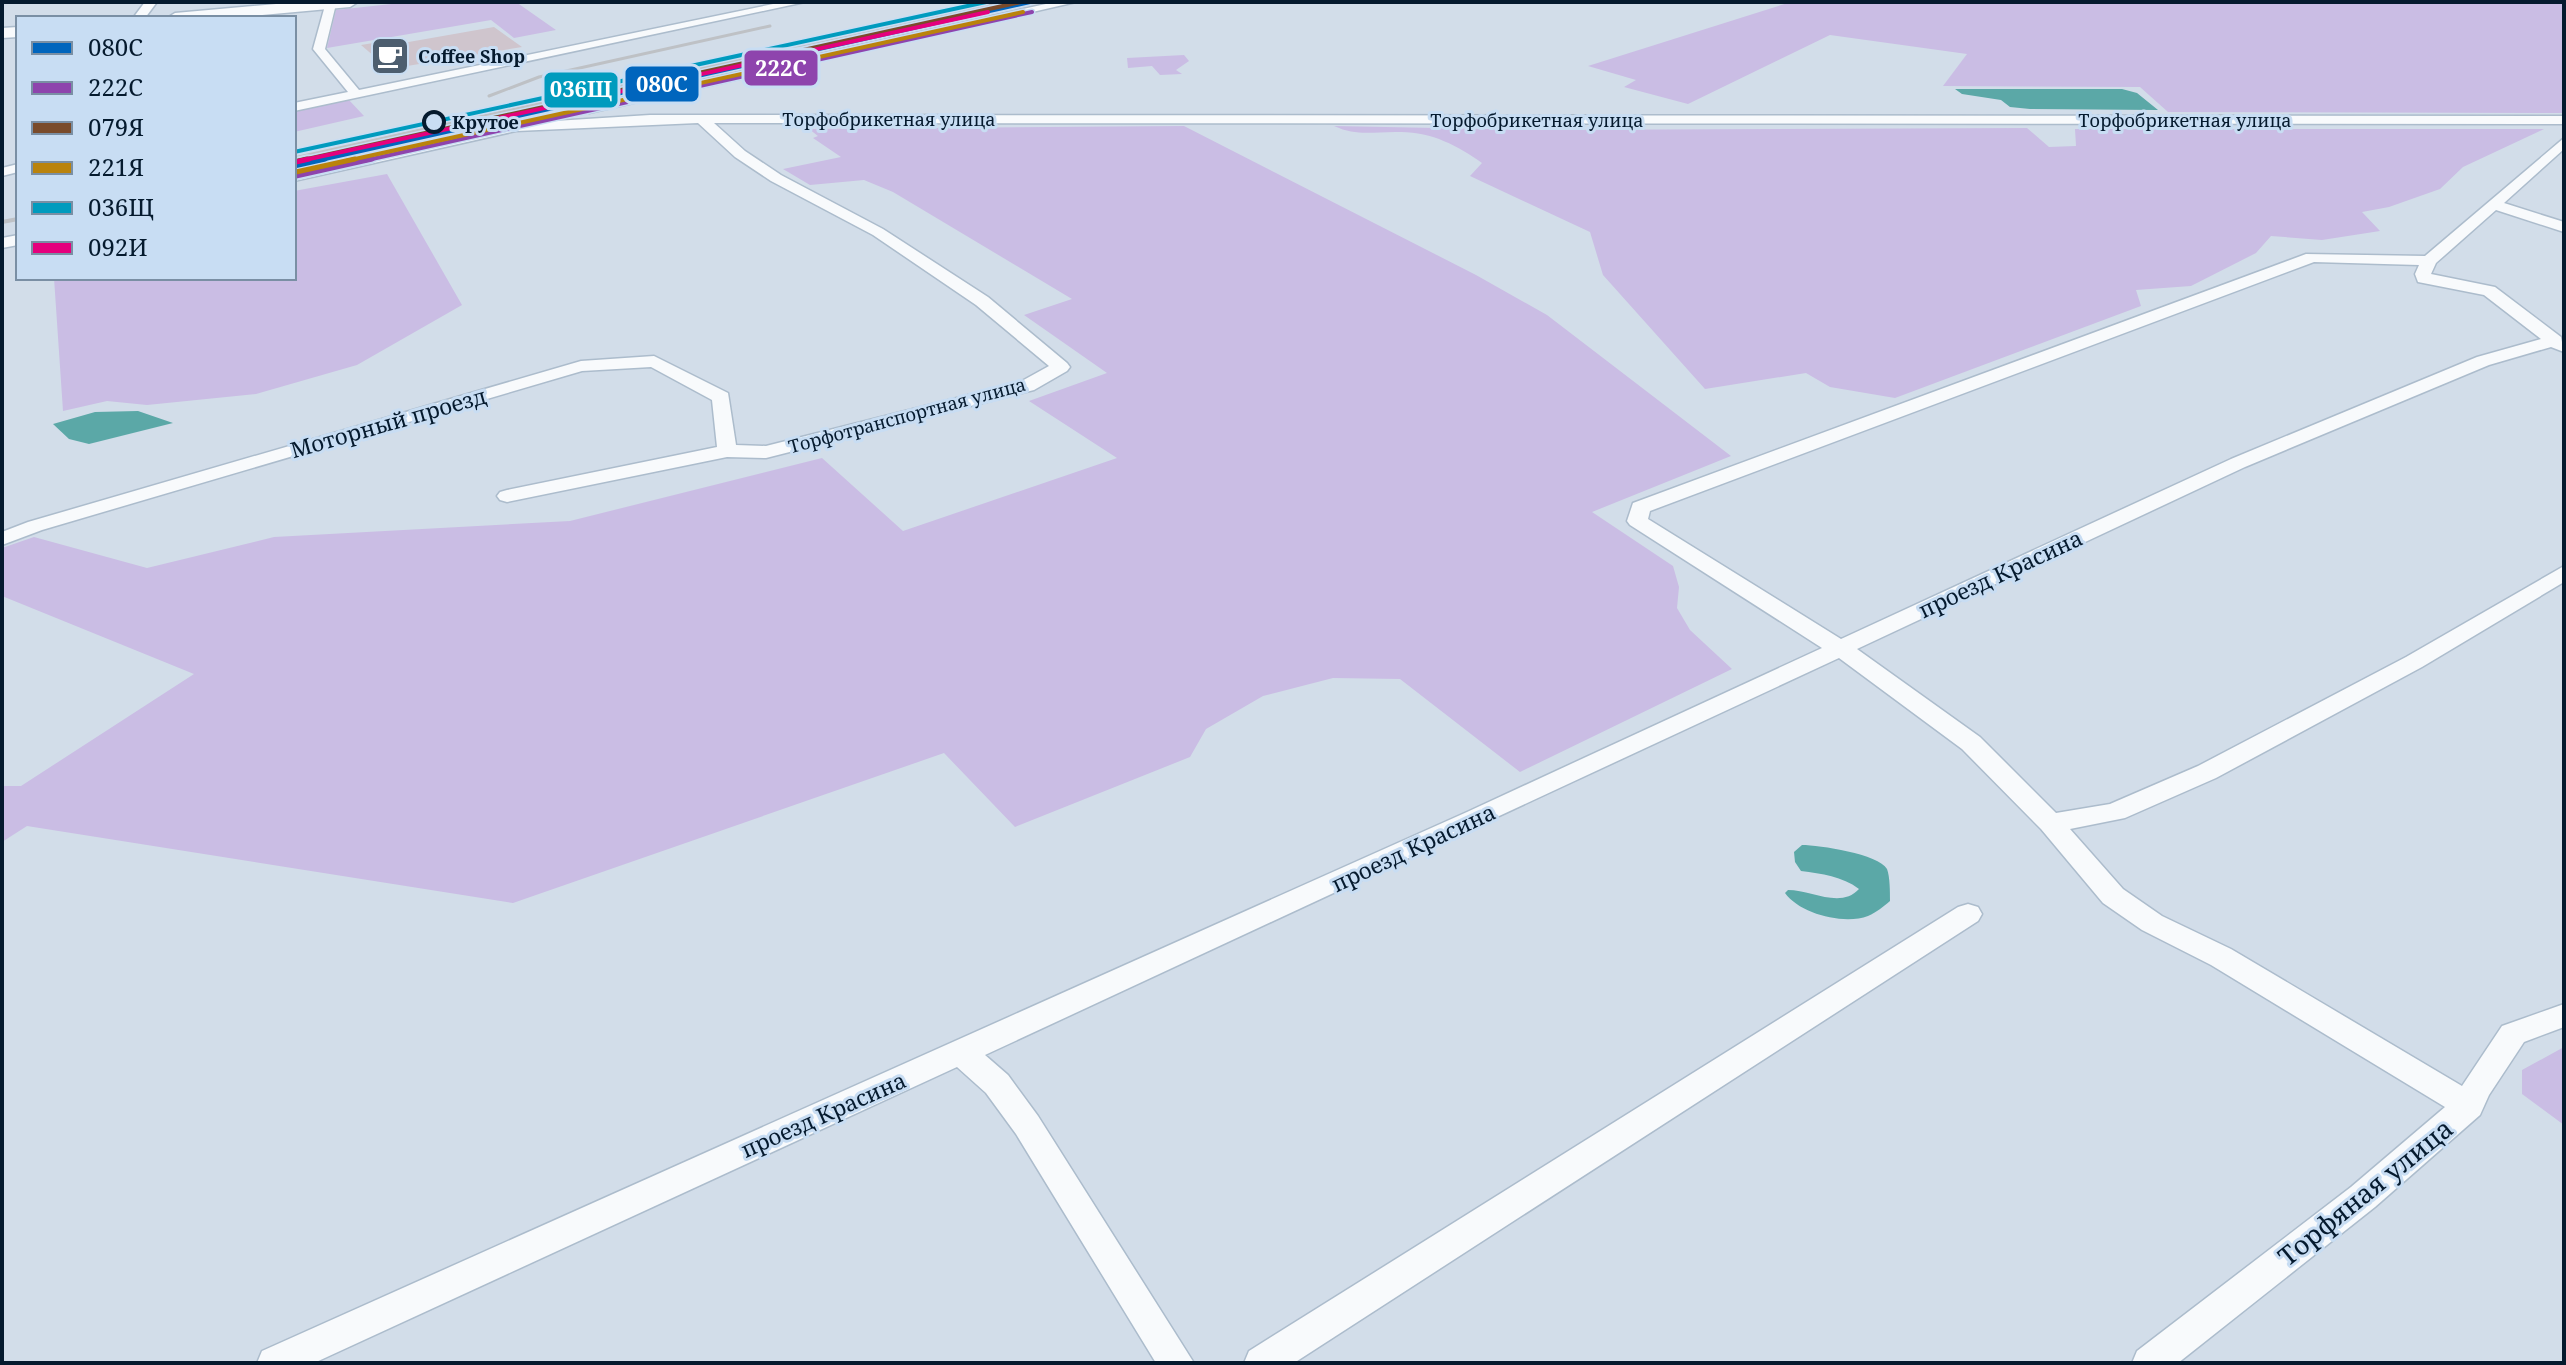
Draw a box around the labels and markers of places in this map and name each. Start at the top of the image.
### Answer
cafe icon: Coffee Shop [369,35,411,77]
place label: Coffee Shop [418,44,525,68]
place label: Крутое [452,110,519,134]
marker: Крутое [423,111,445,133]

